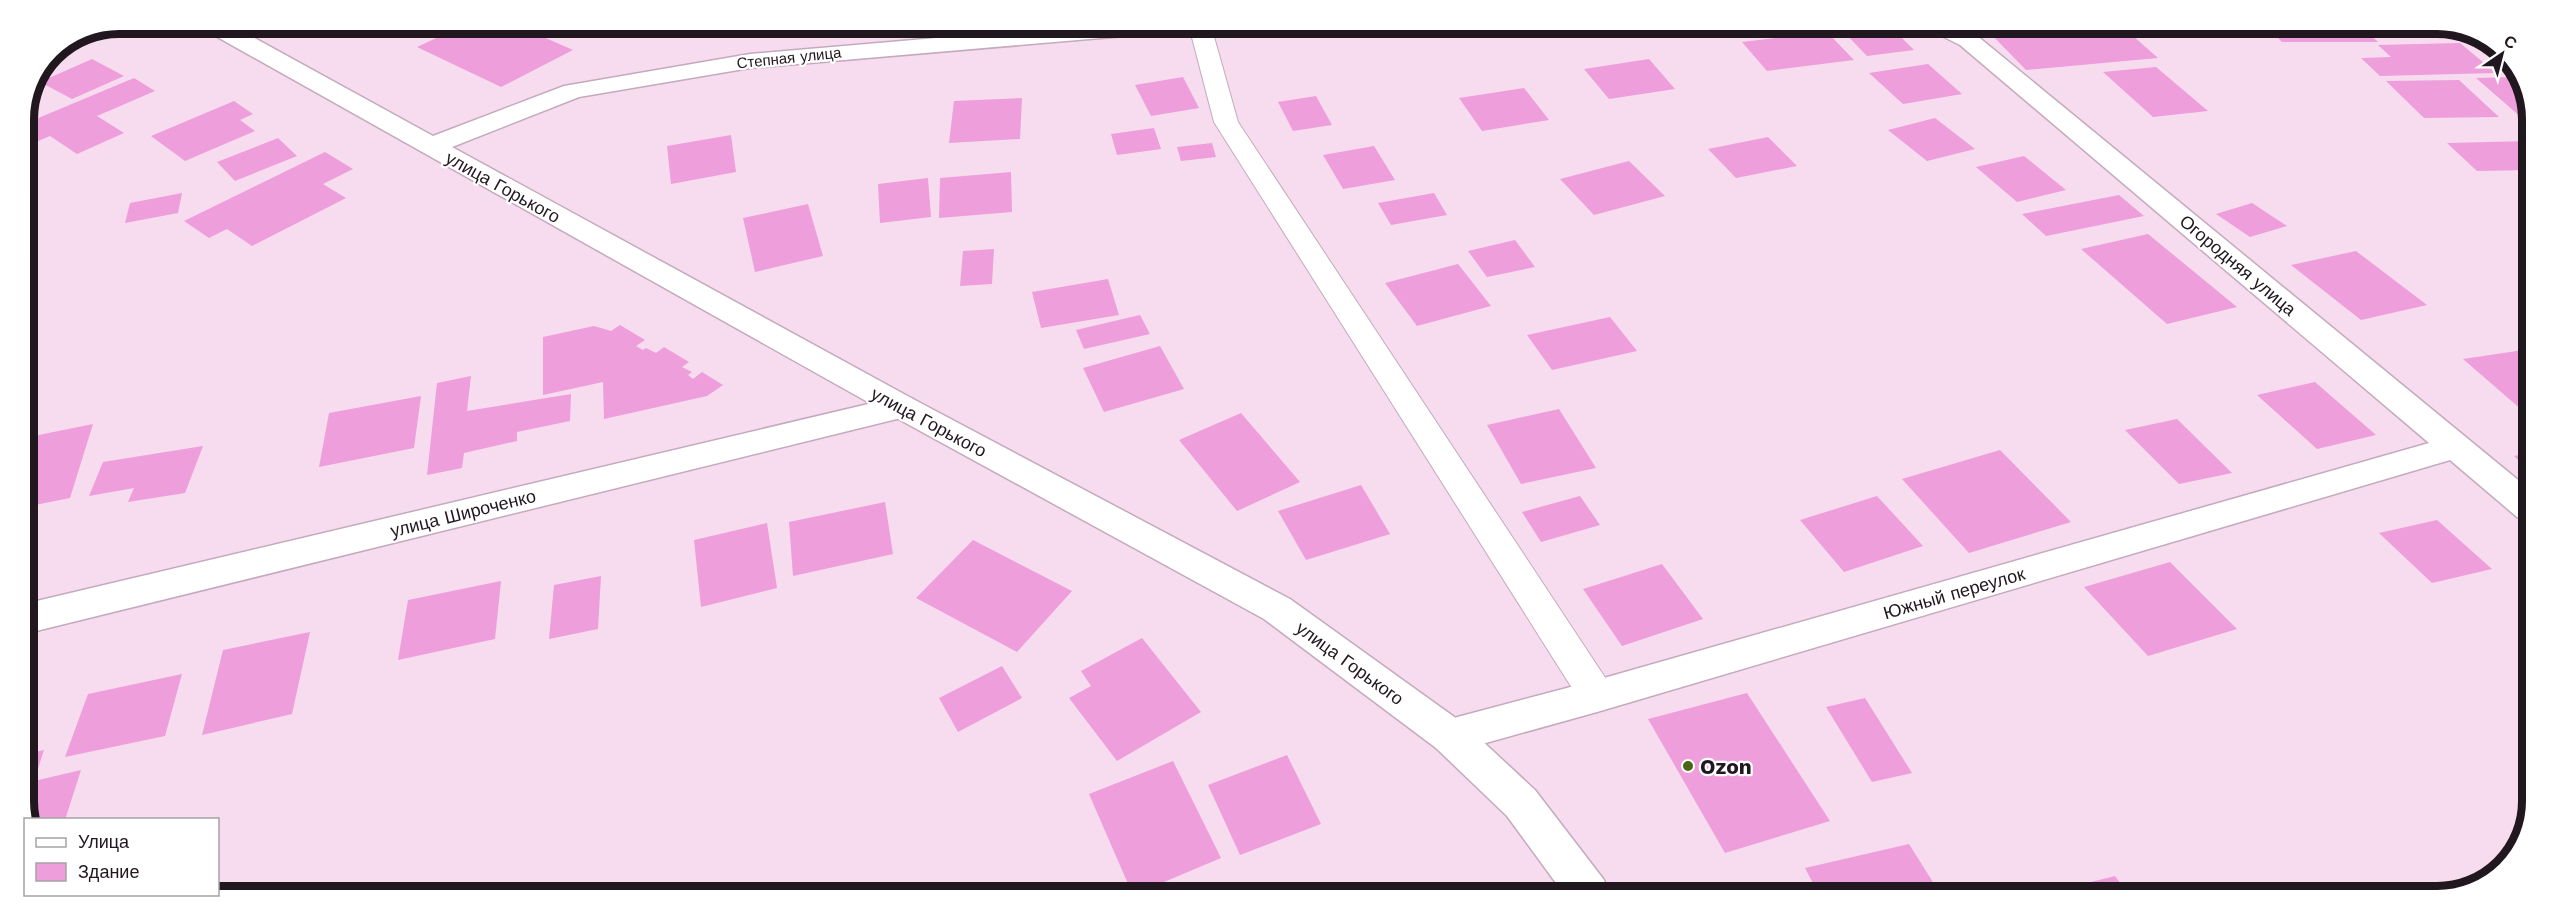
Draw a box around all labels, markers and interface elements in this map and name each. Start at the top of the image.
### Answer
north arrow [2472,24,2532,84]
text: С [2500,31,2521,53]
street label: Степная улица [736,43,843,72]
street label: улица Горького [442,147,564,227]
street label: Огородняя улица [2176,210,2301,320]
street label: улица Горького [868,383,990,461]
street label: улица Широченко [388,485,538,541]
street label: Южный переулок [1881,563,2027,623]
street label: улица Горького [1292,617,1408,709]
place label: Ozon [1700,754,1752,779]
marker: Ozon [1681,759,1695,773]
legend [24,818,219,896]
text: Улица [78,831,130,852]
text: Здание [78,861,139,882]

